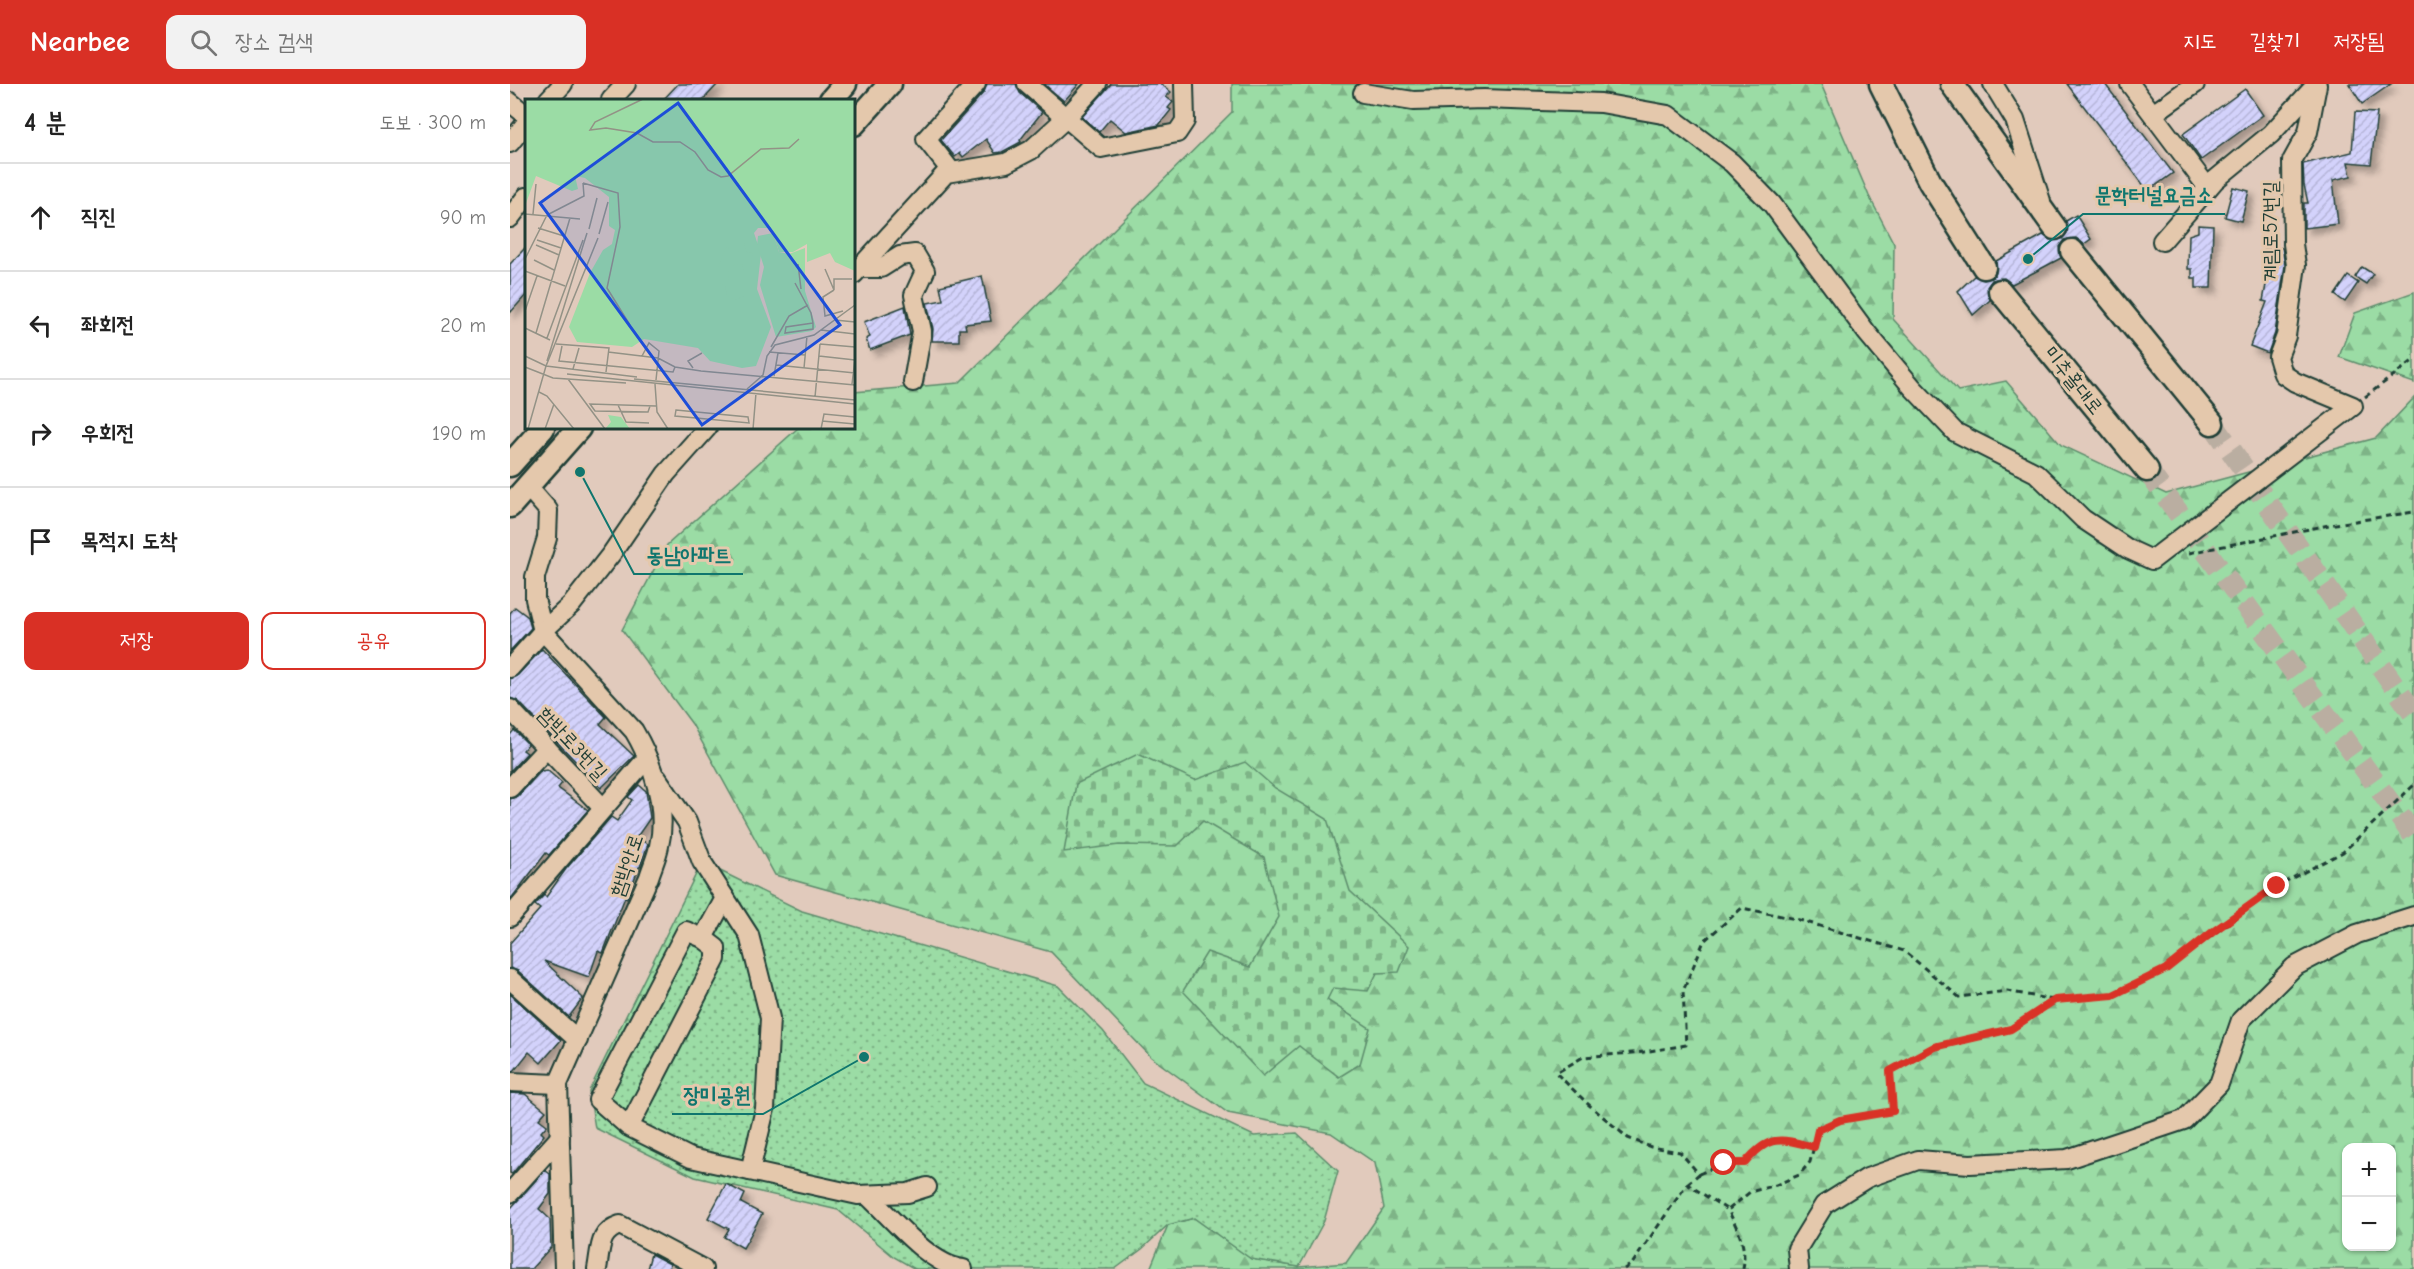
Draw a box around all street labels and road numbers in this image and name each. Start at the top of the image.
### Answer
street label: 계림로57번길 [2259,181,2282,281]
street label: 미추홀대로 [2039,342,2108,419]
street label: 함박로3번길 [533,702,612,784]
street label: 함박안로 [605,831,648,899]

